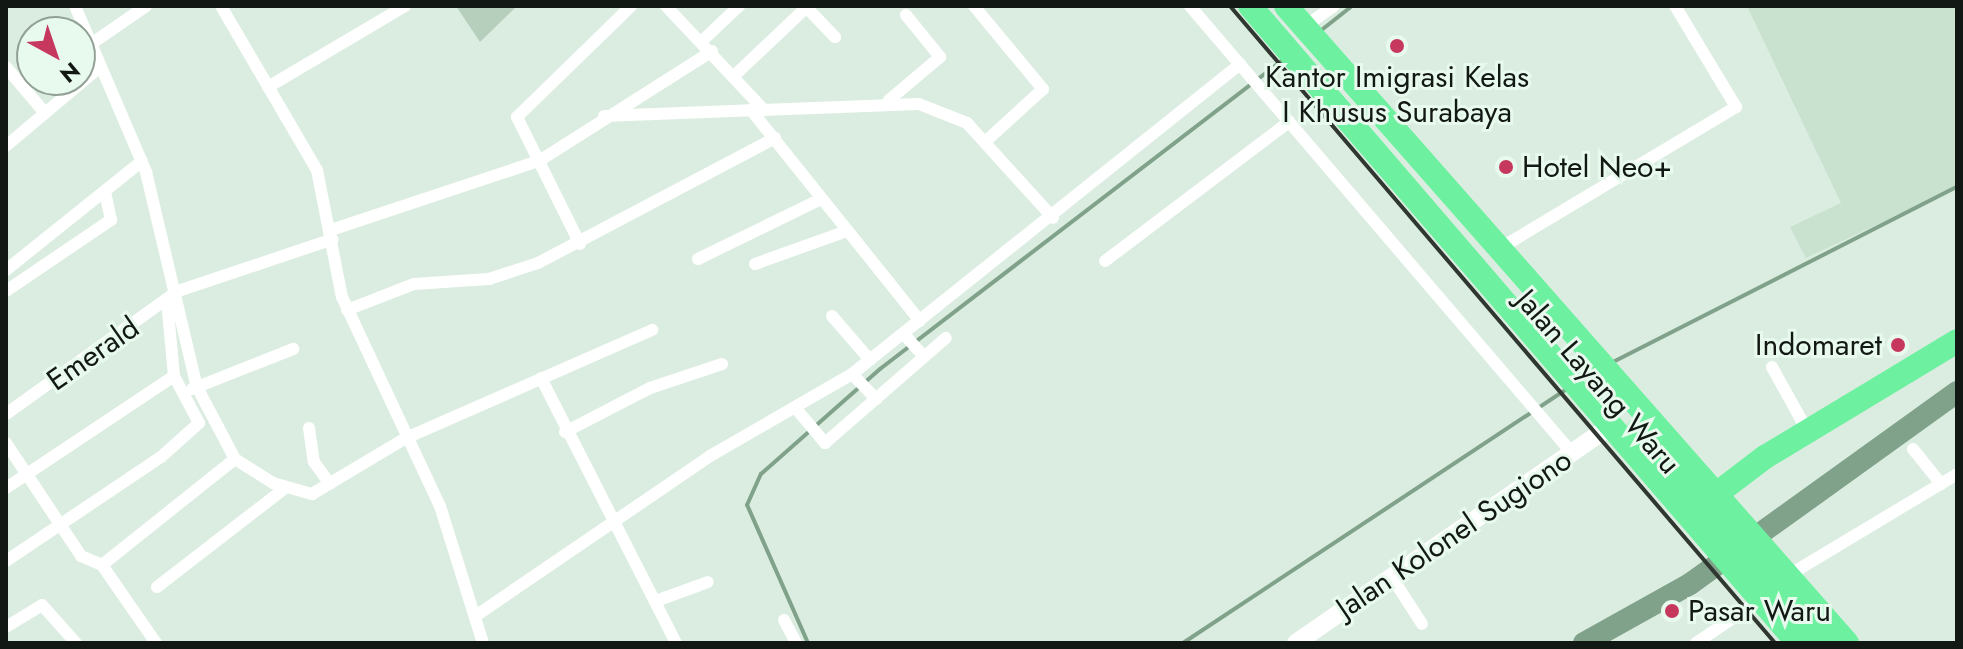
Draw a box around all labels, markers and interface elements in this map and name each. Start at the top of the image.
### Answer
north arrow [16,16,96,96]
marker: Kantor Imigrasi Kelas I Khusus Surabaya [1388,37,1406,55]
text: N [53,55,87,91]
place label: Kantor Imigrasi Kelas I Khusus Surabaya [1265,59,1529,130]
place label: Hotel Neo+ [1522,149,1672,185]
marker: Hotel Neo+ [1497,158,1515,176]
street label: Jalan Layang Waru [1508,283,1688,481]
street label: Emerald [40,309,146,399]
place label: Indomaret [1755,327,1882,363]
marker: Indomaret [1889,336,1907,354]
street label: Jalan Kolonel Sugiono [1329,442,1579,626]
place label: Pasar Waru [1688,593,1831,629]
marker: Pasar Waru [1663,602,1681,620]

